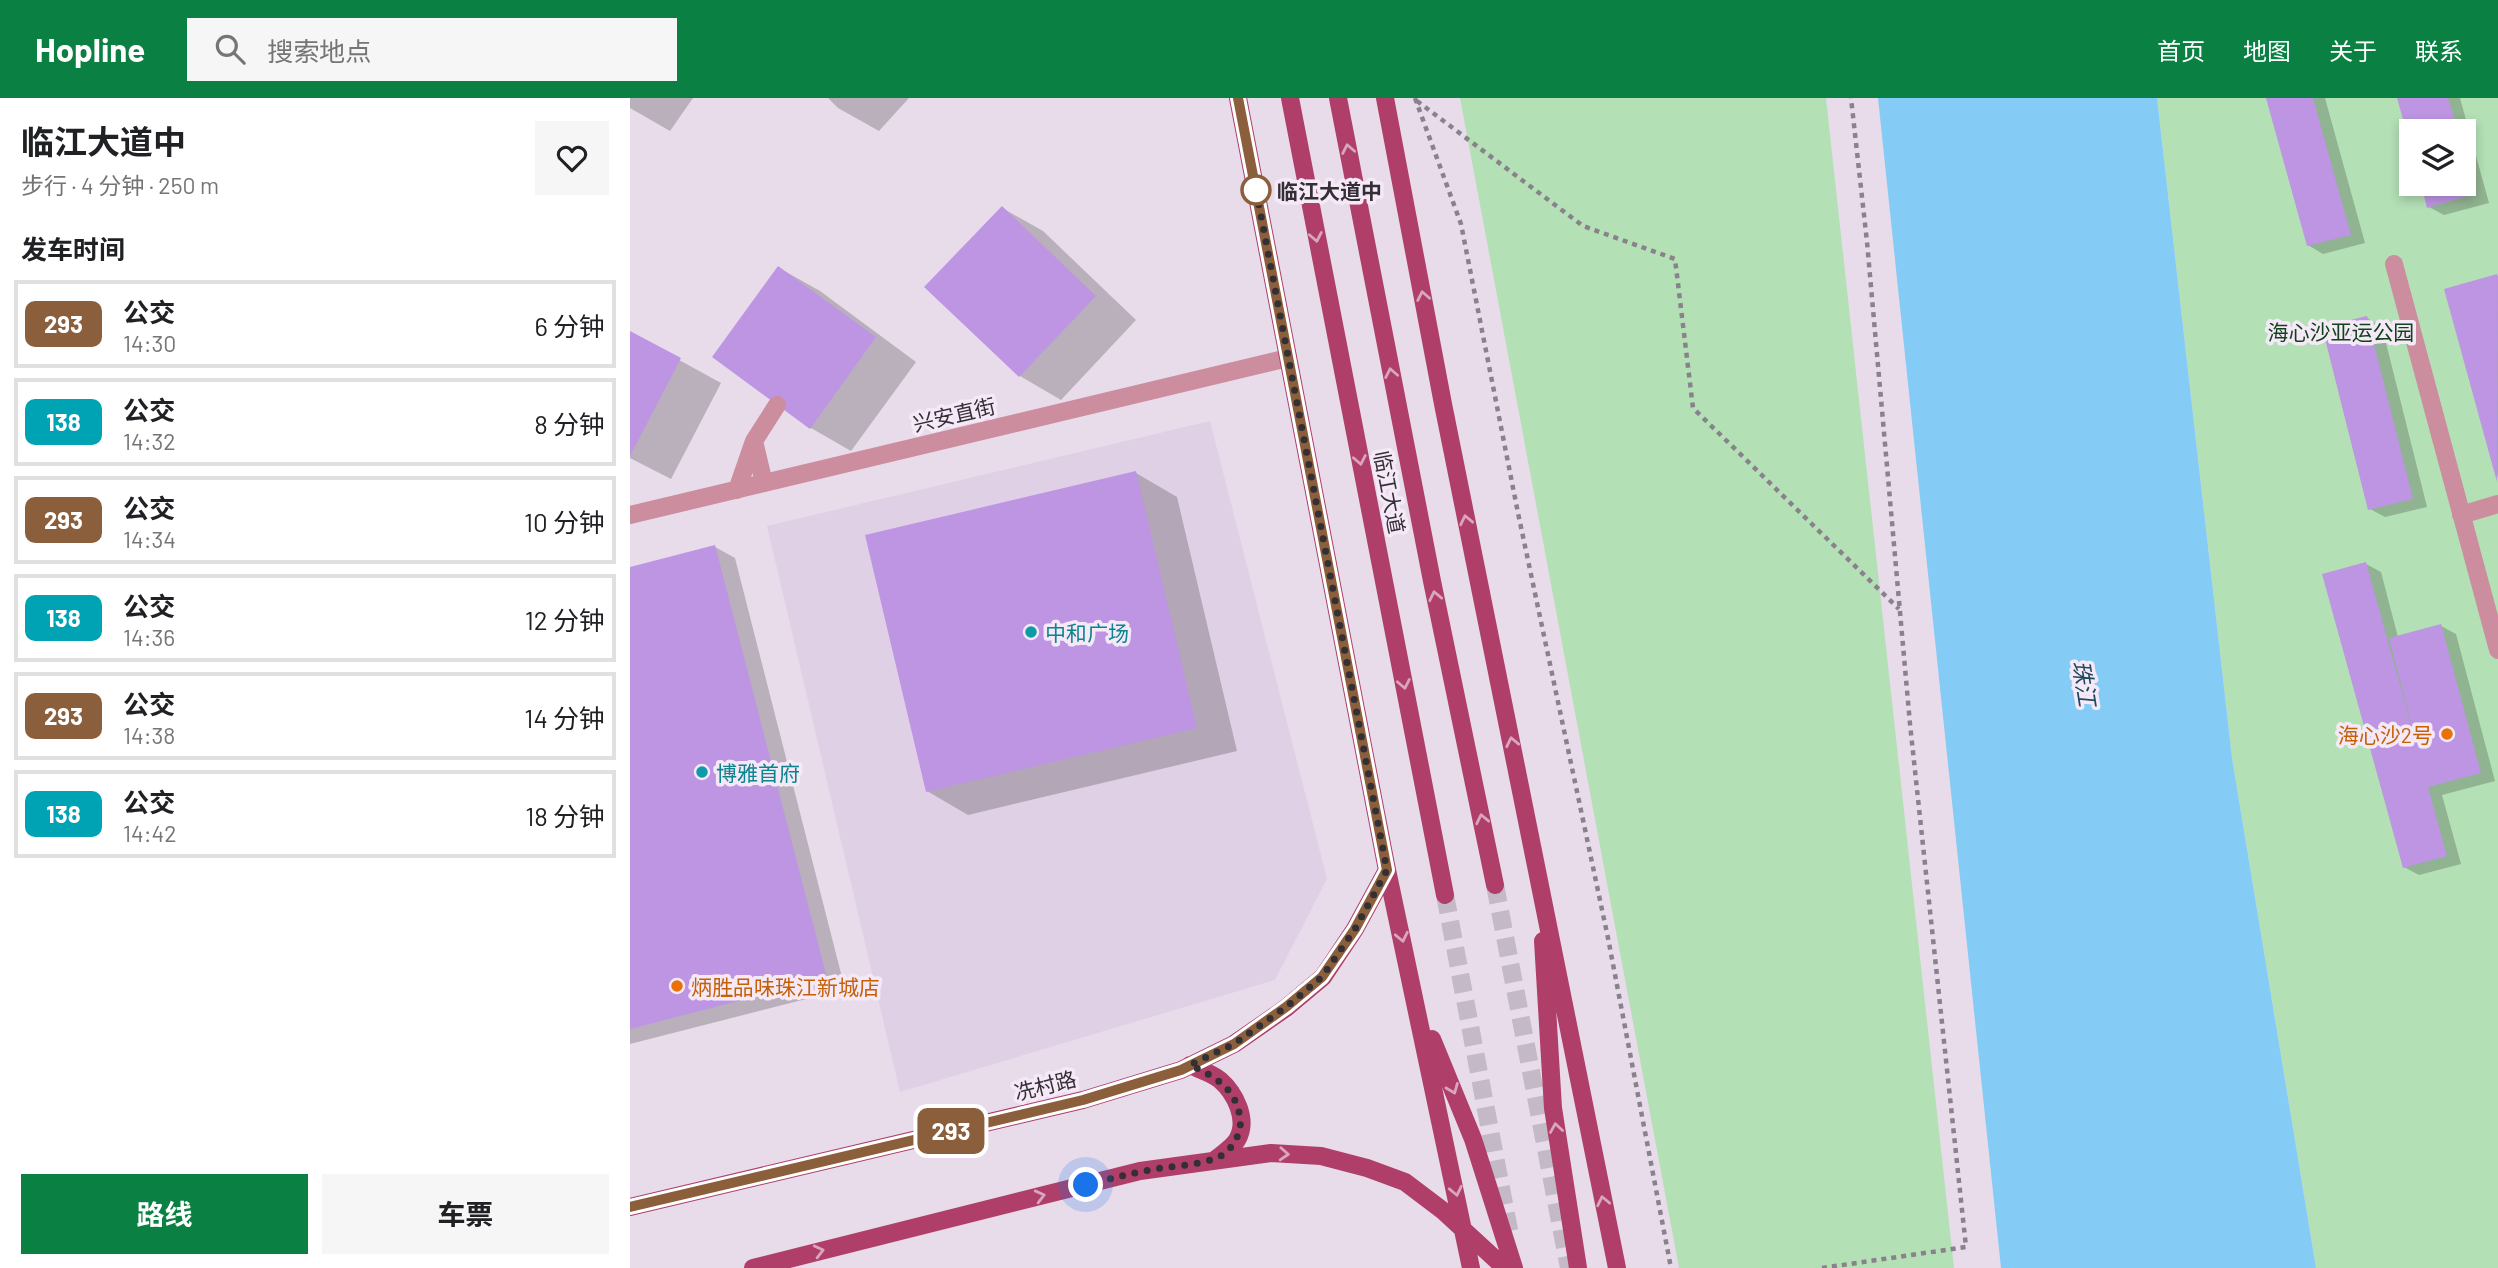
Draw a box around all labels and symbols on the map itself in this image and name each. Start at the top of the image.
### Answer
one-way arrow [1341,143,1356,155]
marker: 临江大道中 [1241,175,1271,205]
place label: 临江大道中 [1277,178,1382,203]
one-way arrow [1308,231,1323,243]
one-way arrow [1416,290,1431,302]
park label: 海心沙亚运公园 [2268,319,2415,344]
one-way arrow [1384,367,1399,379]
street label: 兴安直街 [910,392,998,436]
street label: 临江大道 [1370,448,1410,536]
one-way arrow [1352,454,1367,466]
one-way arrow [1460,514,1475,526]
one-way arrow [1429,590,1444,602]
place label: 中和广场 [1045,620,1129,645]
marker: 中和广场 [1023,624,1039,640]
water label: 珠江 [2068,658,2103,711]
one-way arrow [1396,678,1411,690]
place label: 海心沙2号 [2338,722,2433,747]
marker: 海心沙2号 [2439,726,2455,742]
one-way arrow [1505,736,1520,748]
place label: 博雅首府 [716,760,800,785]
marker: 博雅首府 [694,764,710,780]
one-way arrow [1475,813,1490,825]
one-way arrow [1393,931,1408,943]
place label: 炳胜品味珠江新城店 [691,974,880,999]
marker: 炳胜品味珠江新城店 [669,978,685,994]
street label: 冼村路 [1011,1065,1079,1105]
one-way arrow [1445,1082,1459,1094]
line badge: 293 [911,1108,991,1154]
one-way arrow [1549,1122,1564,1134]
one-way arrow [1279,1146,1290,1161]
your location [1068,1167,1103,1202]
one-way arrow [1447,1185,1462,1197]
one-way arrow [1034,1190,1046,1204]
one-way arrow [1597,1195,1612,1207]
one-way arrow [813,1245,825,1259]

